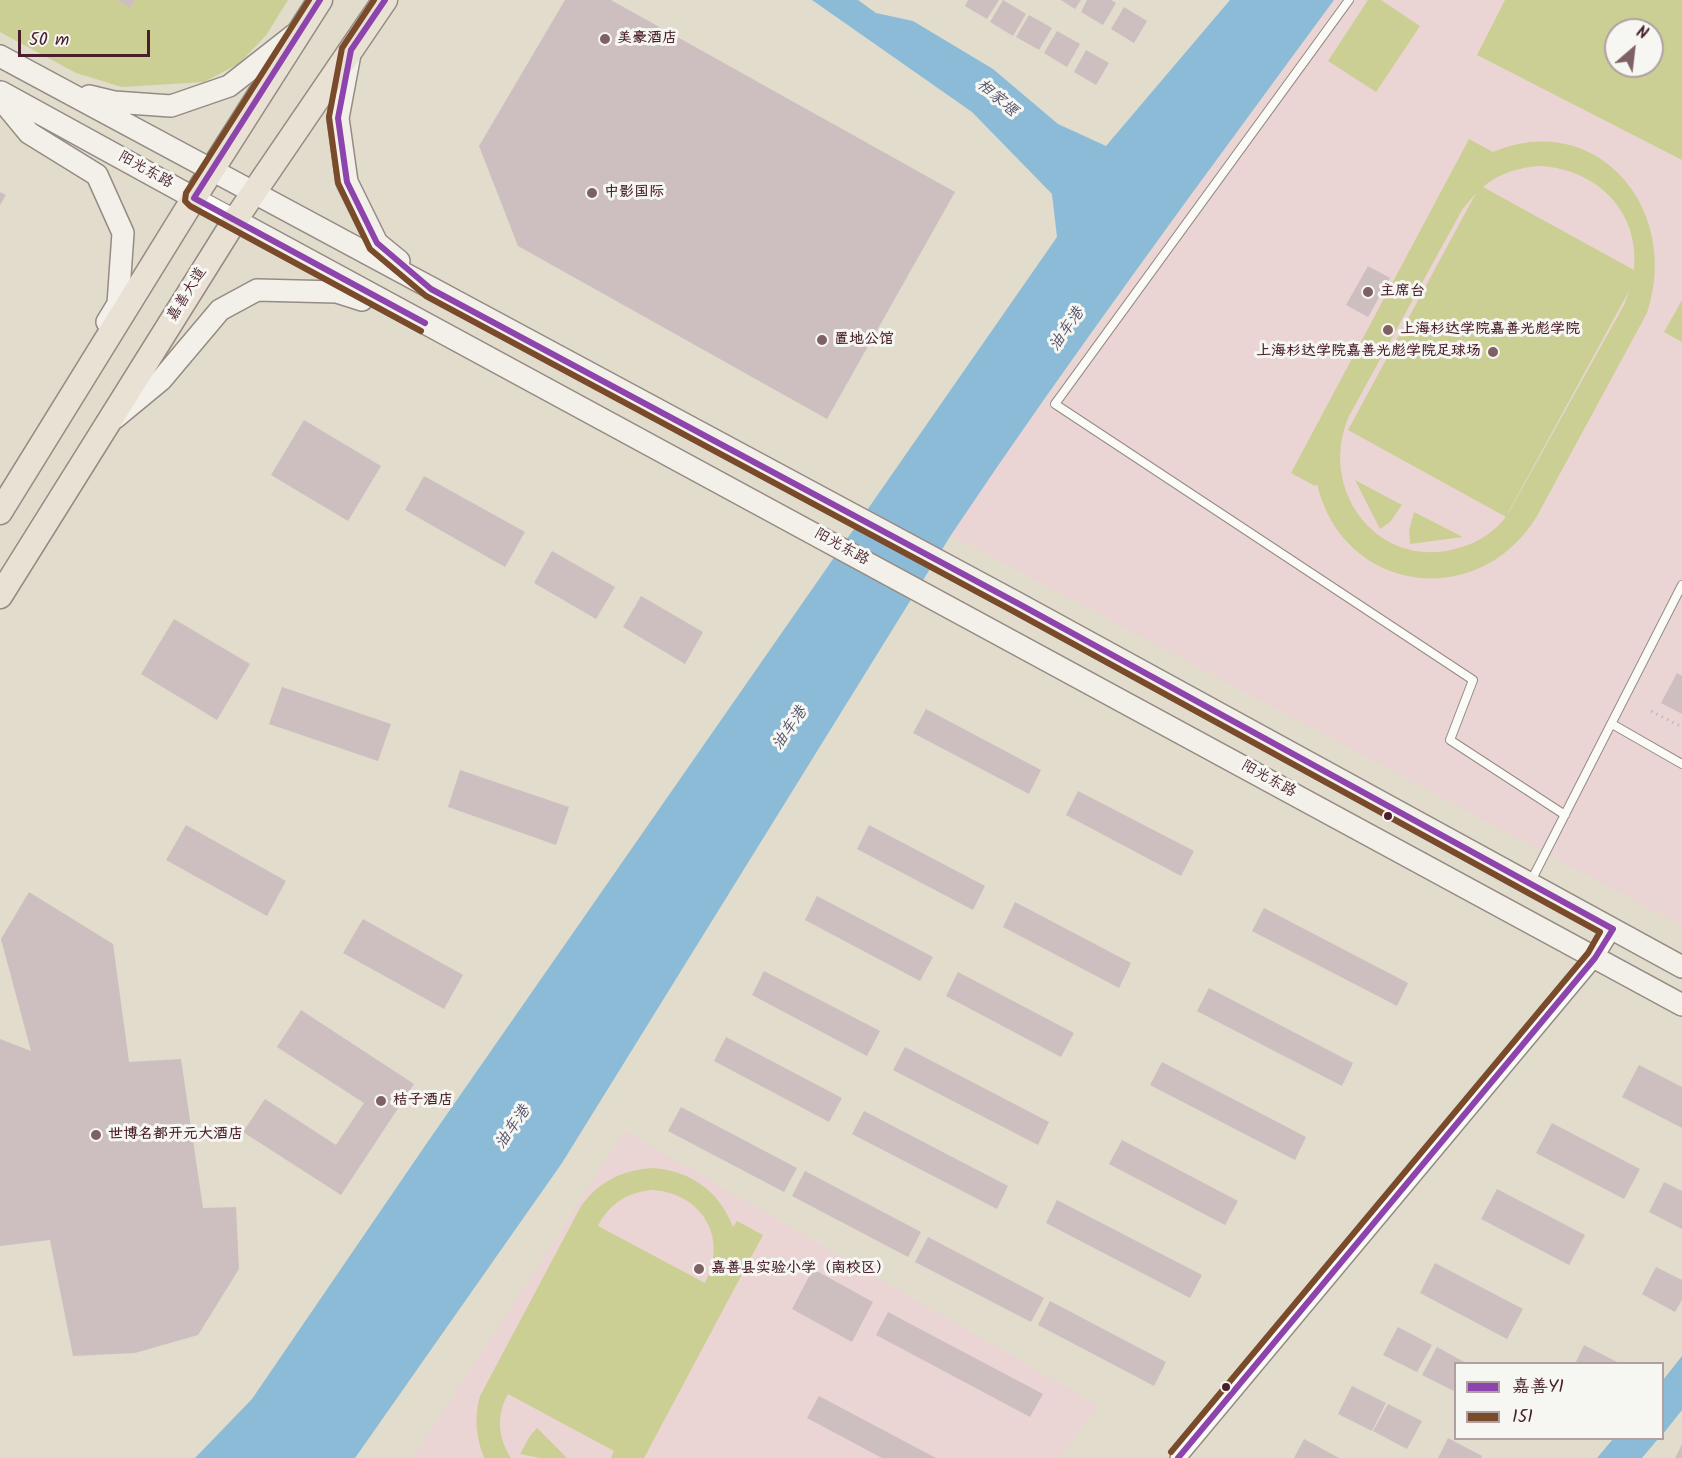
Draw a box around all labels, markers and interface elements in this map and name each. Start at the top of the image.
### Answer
scale bar [21,18,153,56]
north arrow [1604,18,1664,78]
text: N [1631,20,1652,47]
text: 50 m [29,26,69,55]
place label: 美豪酒店 [617,30,677,48]
marker: 美豪酒店 [598,32,612,46]
water label: 相家堰 [972,76,1020,122]
street label: 阳光东路 [114,149,176,193]
place label: 中影国际 [604,184,664,202]
marker: 中影国际 [585,186,599,200]
street label: 嘉善大道 [164,265,212,325]
place label: 主席台 [1380,283,1425,301]
marker: 主席台 [1361,285,1375,299]
water label: 油车港 [1046,305,1090,355]
place label: 上海杉达学院嘉善光彪学院 [1400,321,1580,339]
marker: 上海杉达学院嘉善光彪学院 [1381,323,1395,337]
place label: 置地公馆 [834,331,894,349]
marker: 置地公馆 [815,333,829,347]
place label: 上海杉达学院嘉善光彪学院足球场 [1256,343,1481,361]
marker: 上海杉达学院嘉善光彪学院足球场 [1486,345,1500,359]
street label: 阳光东路 [810,526,872,570]
water label: 油车港 [769,704,813,754]
street label: 阳光东路 [1237,758,1299,802]
unlabelled marker [1382,810,1394,822]
place label: 桔子酒店 [393,1092,453,1110]
marker: 桔子酒店 [374,1094,388,1108]
water label: 油车港 [492,1103,536,1153]
place label: 世博名都开元大酒店 [108,1126,243,1144]
marker: 世博名都开元大酒店 [89,1128,103,1142]
place label: 嘉善县实验小学（南校区） [711,1260,891,1278]
marker: 嘉善县实验小学（南校区） [692,1262,706,1276]
legend [1454,1362,1664,1440]
text: 嘉善Y1 [1512,1373,1564,1402]
unlabelled marker [1220,1381,1232,1393]
text: 151 [1512,1403,1533,1432]

